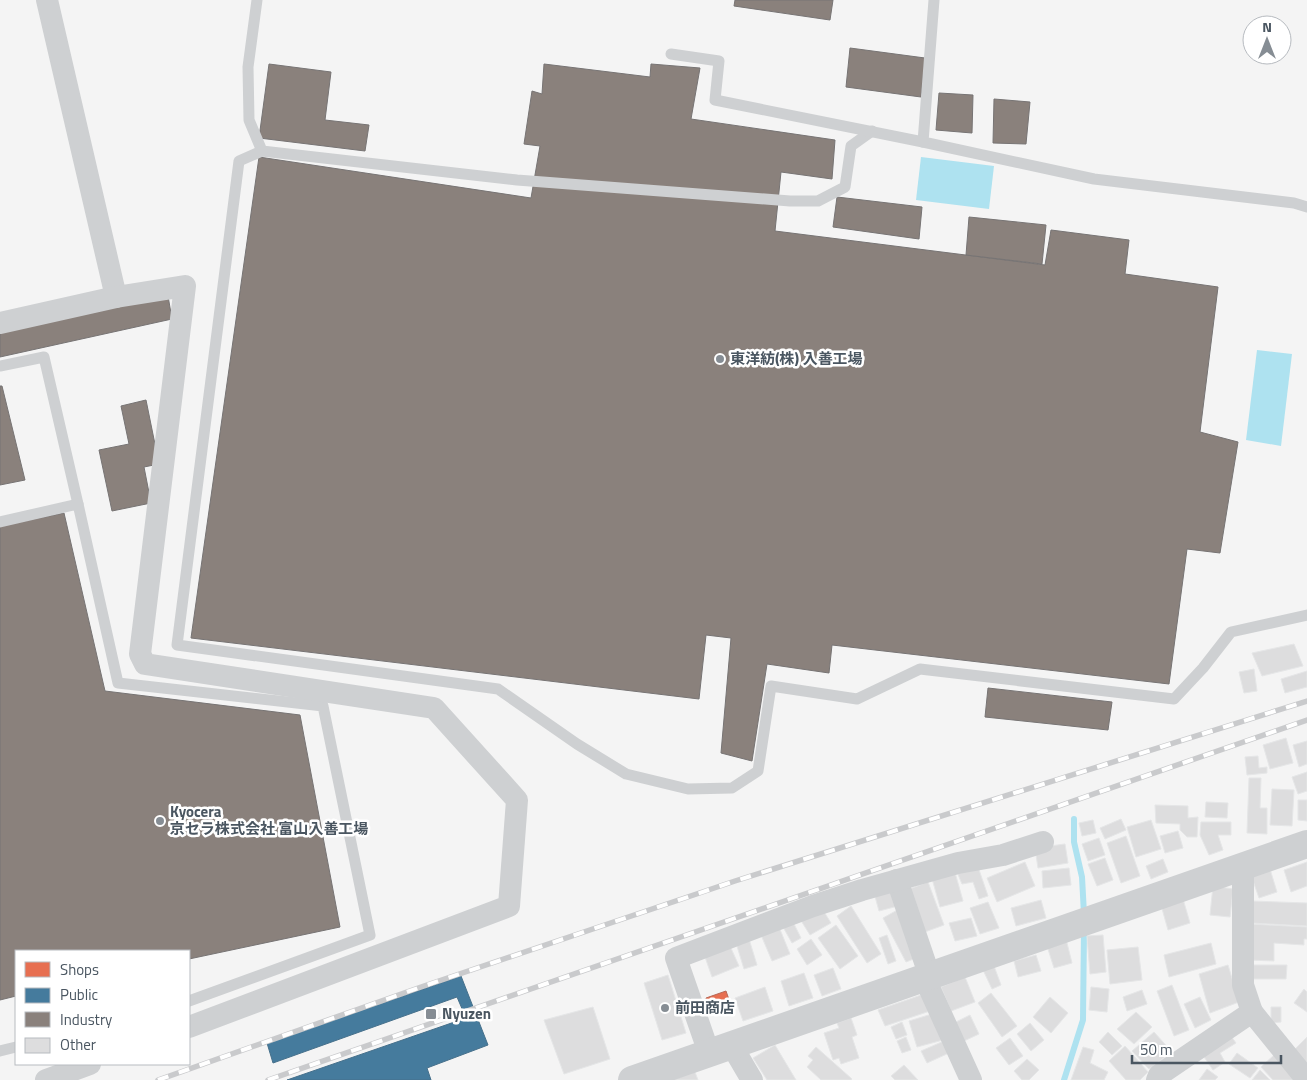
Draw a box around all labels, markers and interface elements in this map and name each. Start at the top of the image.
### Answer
north arrow [1242,15,1292,65]
text: N [1262,16,1272,37]
place label: 東洋紡(株) 入善工場 [730,347,863,370]
marker: 東洋紡(株) 入善工場 [714,353,726,365]
place label: Kyocera 京セラ株式会社 富山入善工場 [170,800,368,840]
marker: Kyocera 京セラ株式会社 富山入善工場 [154,815,166,827]
legend [15,950,190,1065]
text: Shops [60,958,99,981]
text: Public [60,983,98,1006]
place label: 前田商店 [675,996,735,1019]
place label: Nyuzen [442,1002,491,1025]
marker: 前田商店 [659,1002,671,1014]
marker: Nyuzen [424,1007,438,1021]
text: Industry [60,1008,112,1031]
scale bar [1132,1032,1281,1064]
text: Other [60,1033,96,1056]
text: 50 m [1140,1038,1173,1061]

